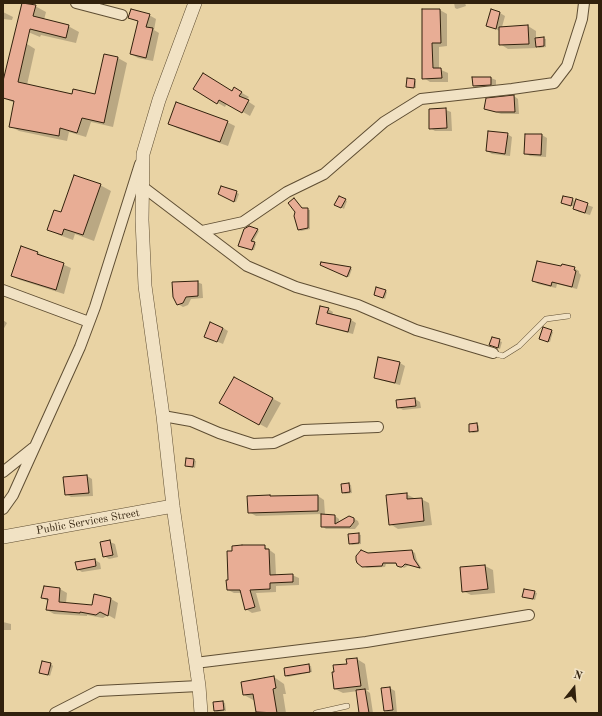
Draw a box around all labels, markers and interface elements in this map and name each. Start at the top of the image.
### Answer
street label: Public Services Street [35,506,141,538]
north arrow [554,668,594,708]
text: N [572,670,583,683]

